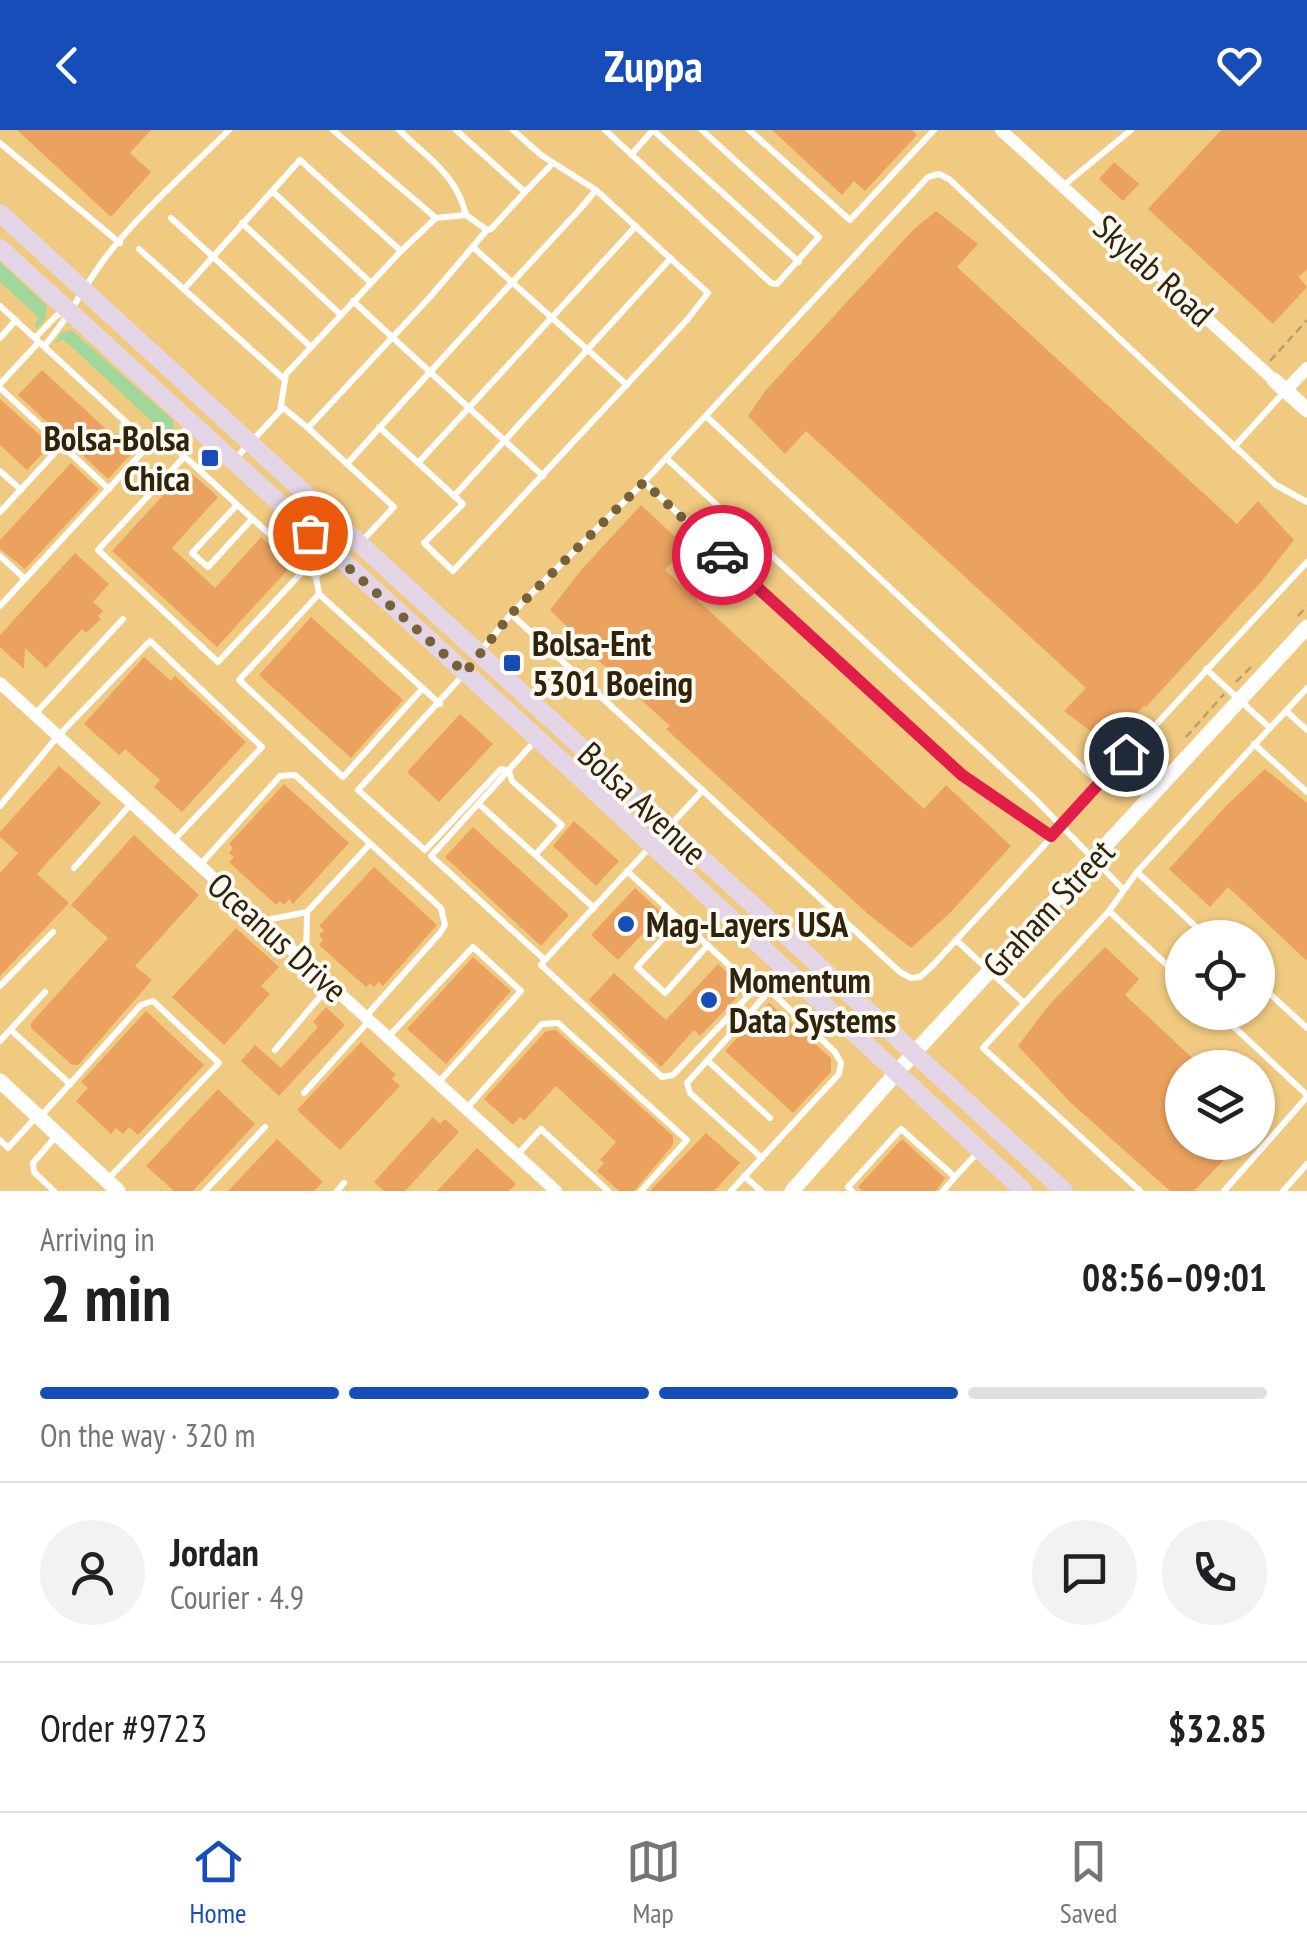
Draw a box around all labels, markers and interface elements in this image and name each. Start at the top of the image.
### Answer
text: Zuppa [604,36,703,94]
icon: back [40,38,95,93]
icon: heart [1212,38,1267,93]
street label: Skylab Road [1084,204,1224,336]
place label: Bolsa-Bolsa Chica [44,415,190,501]
marker: Bolsa-Bolsa Chica [199,447,221,469]
pin [268,491,353,576]
courier [672,505,772,605]
icon: bag [283,506,338,561]
icon: car [695,528,750,583]
place label: Bolsa-Ent 5301 Boeing [532,620,693,706]
marker: Bolsa-Ent 5301 Boeing [501,652,523,674]
pin [1084,712,1169,797]
icon: home [1099,727,1154,782]
street label: Bolsa Avenue [569,731,717,875]
street label: Graham Street [972,829,1124,987]
street label: Oceanus Drive [198,862,358,1012]
place label: Mag-Layers USA [646,901,849,947]
marker: Mag-Layers USA [615,913,637,935]
map controls [1165,920,1275,1160]
button: locate [1165,920,1275,1030]
place label: Momentum Data Systems [729,957,896,1043]
marker: Momentum Data Systems [698,989,720,1011]
button: layers [1165,1050,1275,1160]
text: Arriving in [40,1218,155,1260]
text: 08:56–09:01 [1082,1252,1267,1301]
text: 2 min [40,1255,171,1339]
text: On the way · 320 m [40,1414,255,1456]
button: person [40,1520,145,1625]
button: chat [1032,1520,1137,1625]
button: phone [1162,1520,1267,1625]
text: Jordan [170,1527,259,1576]
text: Courier · 4.9 [170,1576,304,1618]
text: Order #9723 [40,1703,207,1752]
text: $32.85 [1168,1703,1267,1752]
tab: Home [190,1834,246,1931]
tab: Map [626,1834,681,1931]
tab: Saved [1060,1834,1117,1931]

